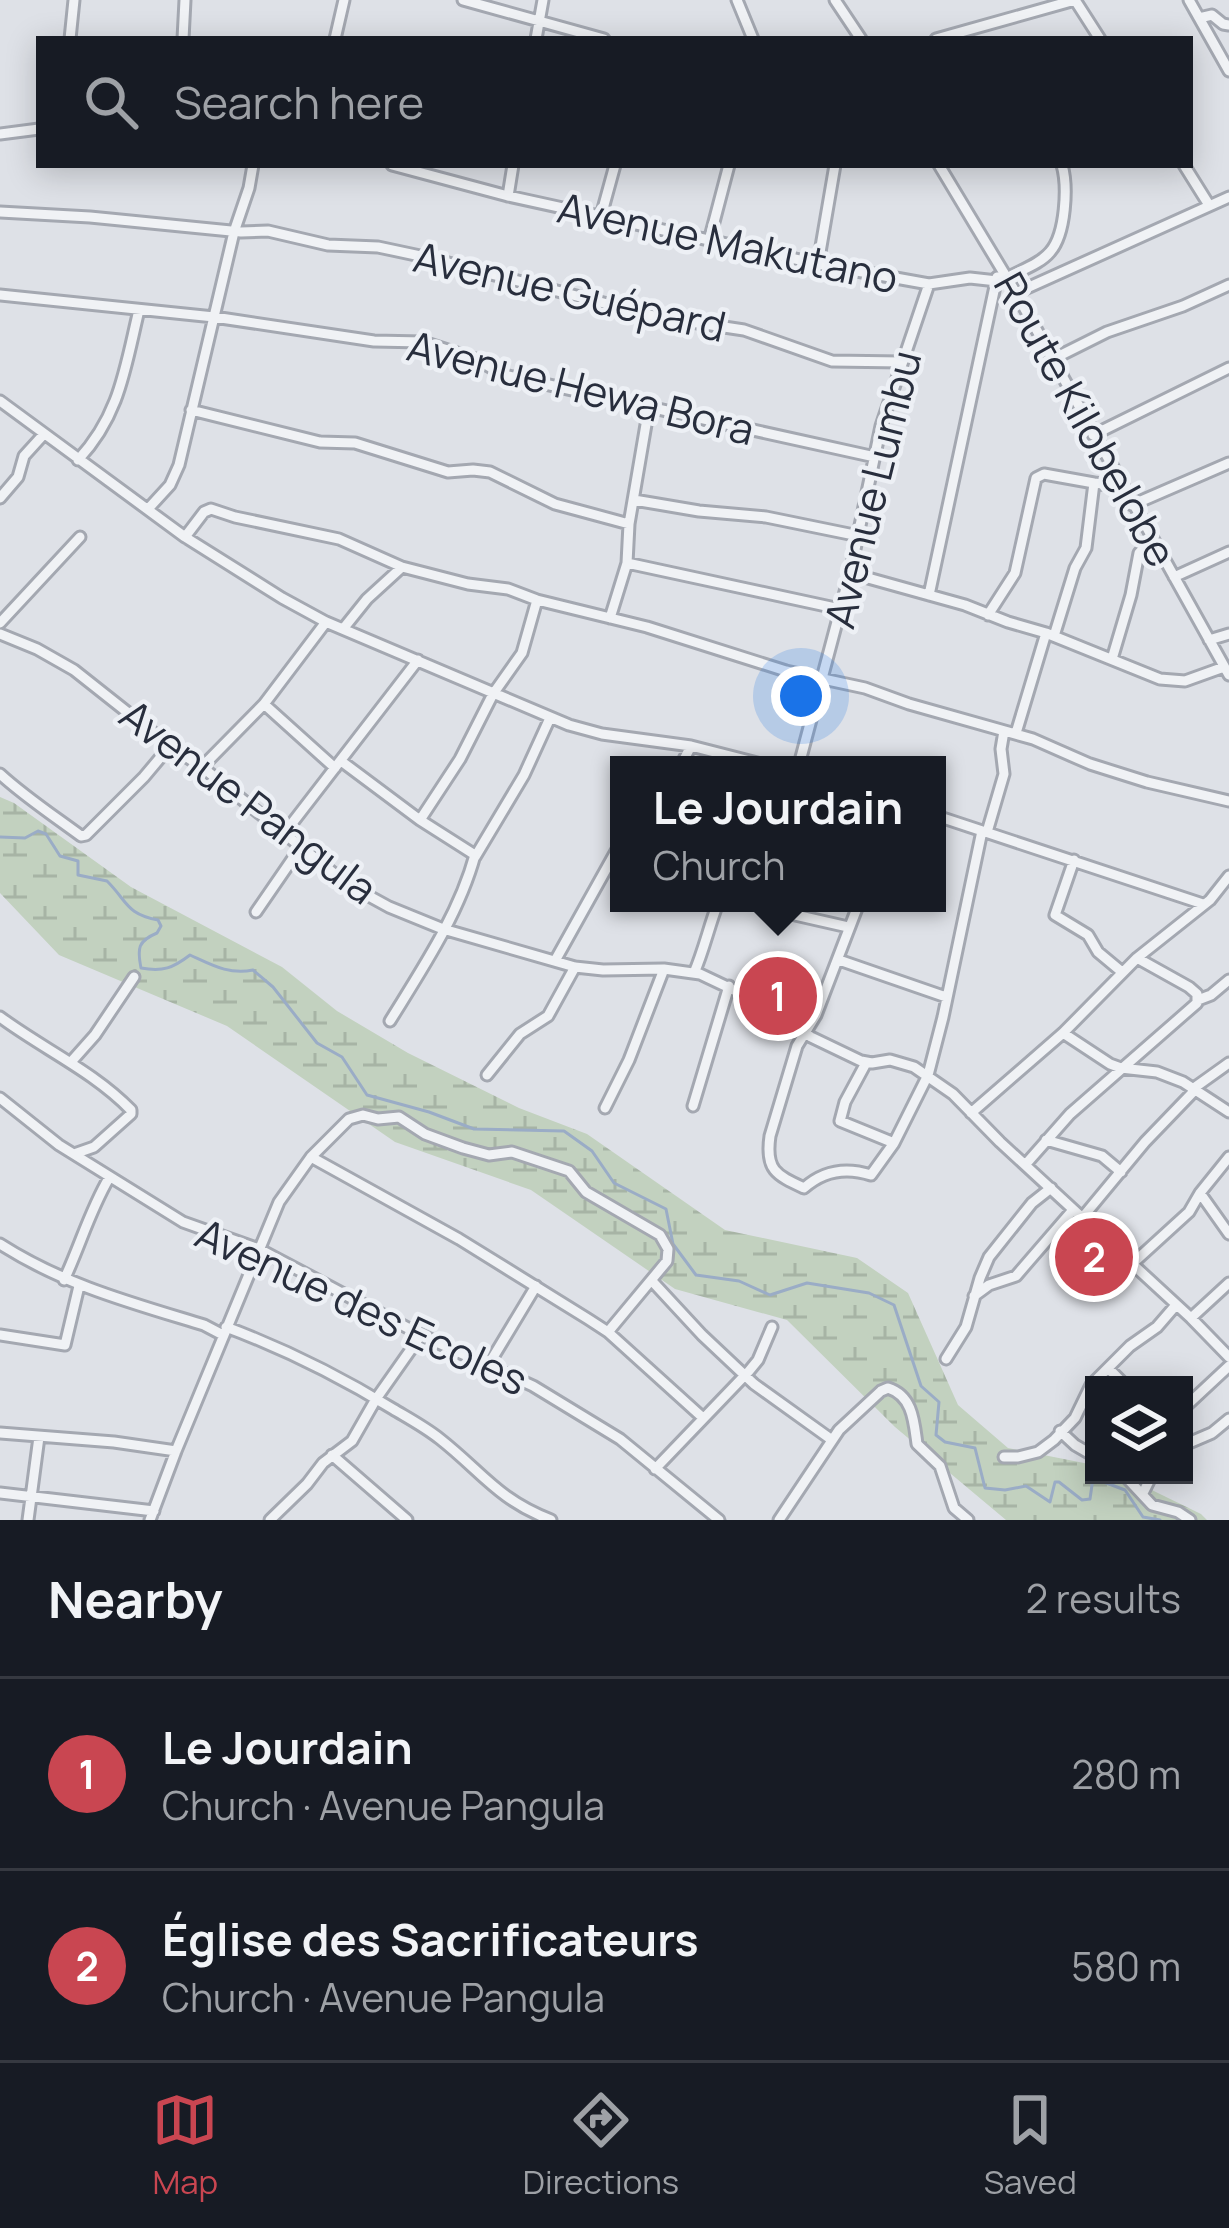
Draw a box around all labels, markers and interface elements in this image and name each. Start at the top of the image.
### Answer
search box [36,36,1193,168]
icon: search [78,69,144,135]
text: Search here [174,71,424,133]
street label: Avenue Makutano [553,178,903,306]
street label: Avenue Guépard [408,227,732,355]
street label: Route Kilobelobe [981,261,1191,577]
street label: Avenue Hewa Bora [401,316,761,458]
street label: Avenue Lumbu [810,344,934,634]
your location [771,666,831,726]
street label: Avenue Pangula [109,685,389,917]
popup [610,756,946,912]
text: Le Jourdain [653,776,903,838]
text: Church [653,838,785,892]
pin: 1 [739,951,817,1041]
street label: Avenue des Ecoles [187,1204,537,1408]
pin: 2 [1055,1212,1133,1302]
map controls [1085,1376,1193,1484]
button: layers [1085,1376,1193,1484]
text: Nearby [48,1564,223,1633]
text: 2 results [1026,1571,1181,1625]
text: Le Jourdain [162,1716,413,1778]
text: 1 [78,1747,96,1801]
text: 280 m [1071,1747,1181,1801]
text: Church · Avenue Pangula [162,1778,605,1832]
text: Église des Sacrificateurs [162,1908,699,1970]
text: 2 [75,1939,99,1993]
text: 580 m [1071,1939,1181,1993]
text: Church · Avenue Pangula [162,1970,605,2024]
tab: Map [152,2087,218,2204]
tab: Directions [523,2087,679,2204]
tab: Saved [984,2087,1077,2204]

